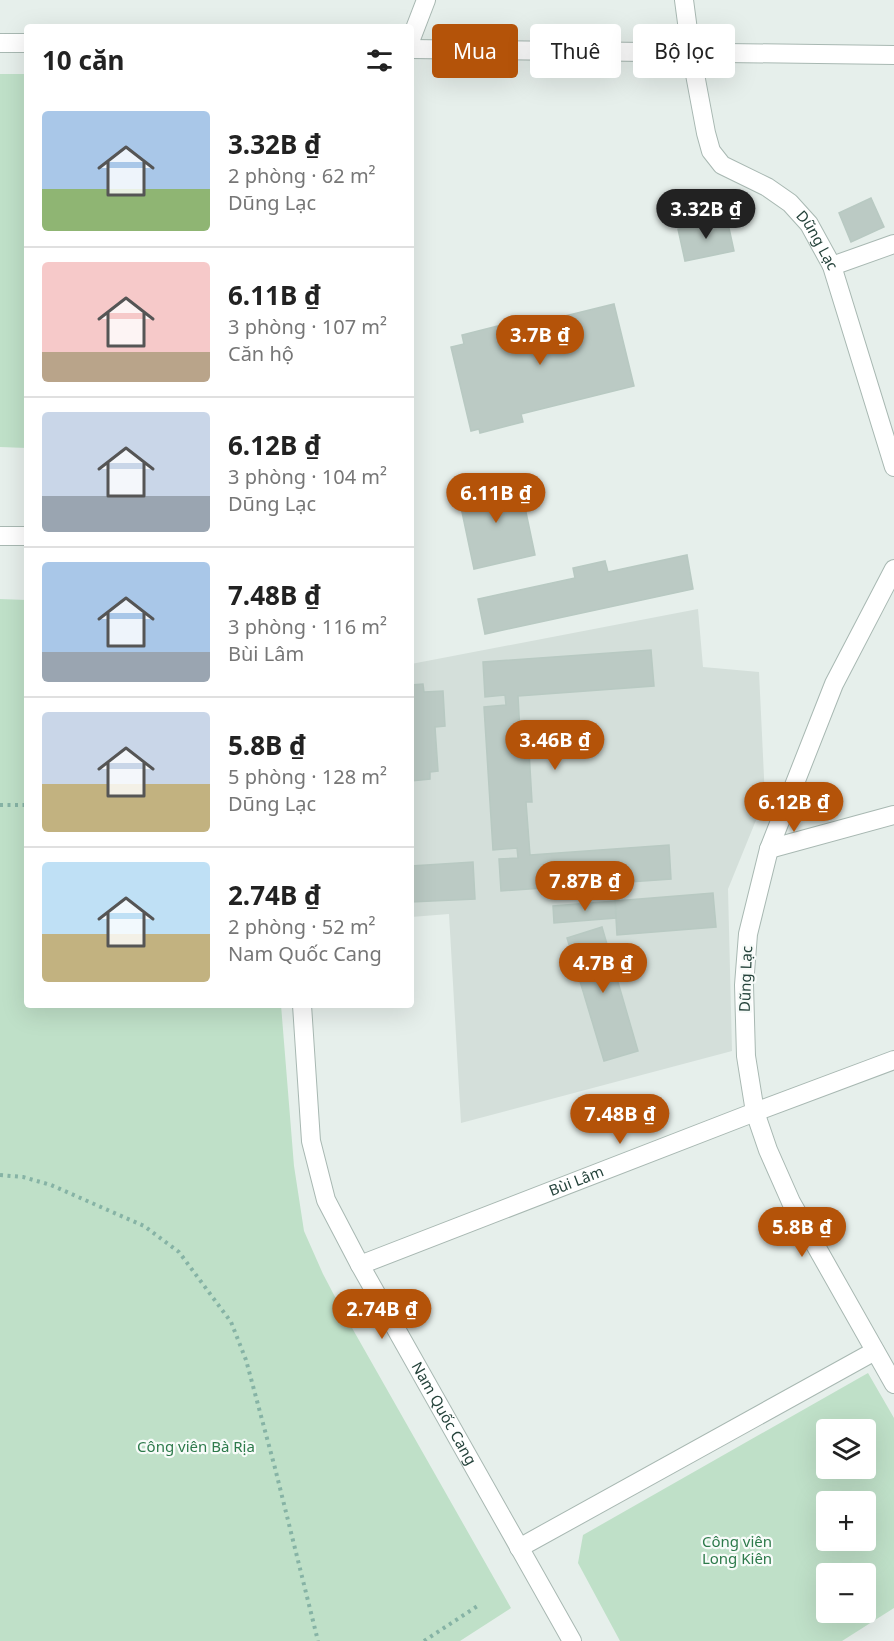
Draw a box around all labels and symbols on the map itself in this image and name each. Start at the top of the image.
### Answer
pin: 3.32B ₫ [651,189,761,240]
street label: Dũng Lạc [792,206,843,273]
pin: 3.7B ₫ [491,315,589,366]
pin: 6.11B ₫ [441,473,551,524]
pin: 3.46B ₫ [500,720,610,771]
pin: 6.12B ₫ [739,782,849,833]
pin: 7.87B ₫ [530,861,640,912]
pin: 4.7B ₫ [554,943,652,994]
street label: Dũng Lạc [734,946,756,1012]
pin: 7.48B ₫ [565,1094,675,1145]
street label: Bùi Lâm [546,1161,606,1200]
pin: 5.8B ₫ [753,1207,851,1258]
pin: 2.74B ₫ [327,1289,437,1340]
street label: Nam Quốc Cang [408,1358,482,1468]
park label: Công viên Bà Rịa [137,1436,255,1456]
park label: Công viên Long Kiên [702,1531,772,1568]

